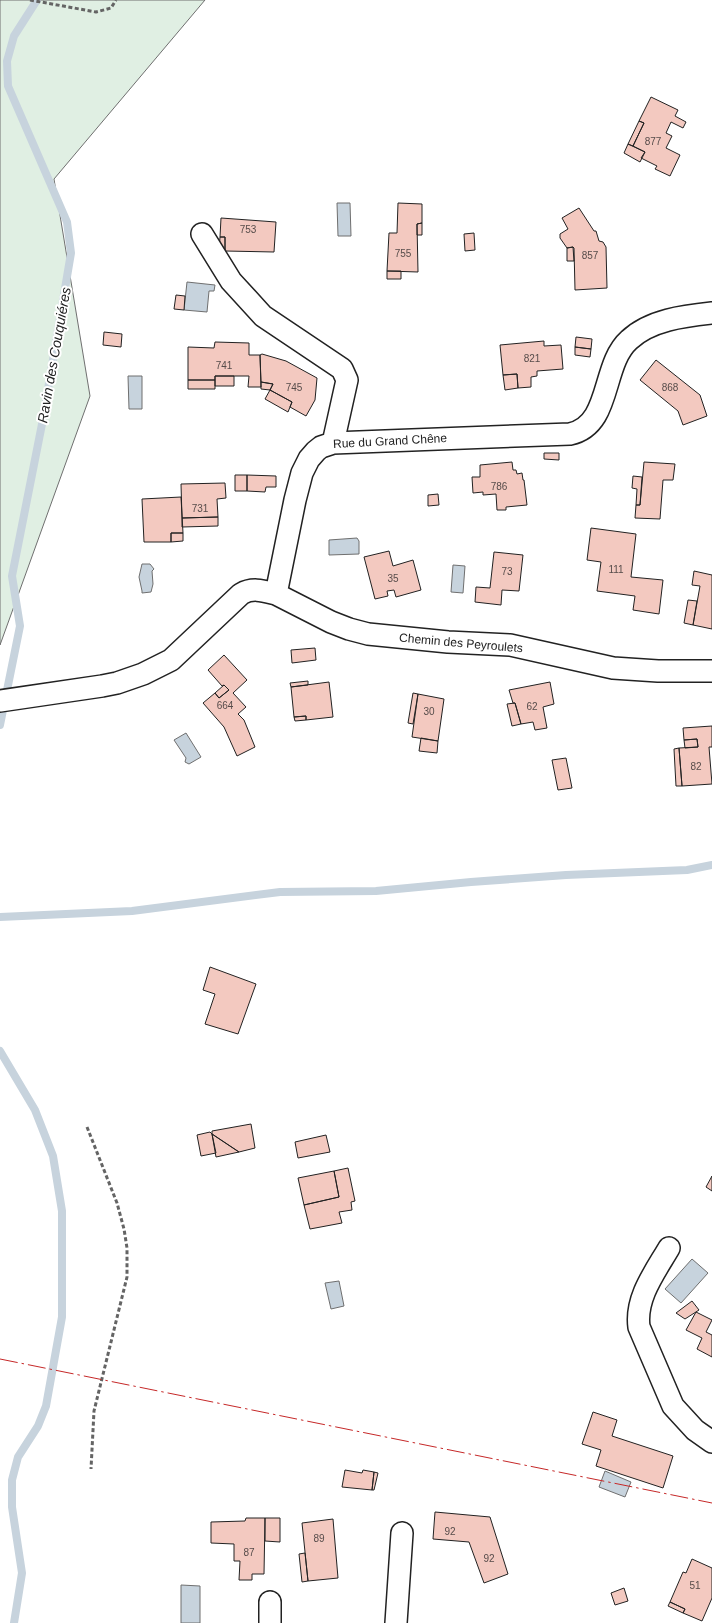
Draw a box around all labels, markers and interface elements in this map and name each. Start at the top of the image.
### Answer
house number: 877 [645,136,662,147]
house number: 753 [240,224,257,235]
house number: 755 [395,248,412,259]
house number: 857 [582,250,599,261]
water label: Ravin des Couquiéres [34,286,74,424]
house number: 821 [524,353,541,364]
house number: 741 [216,360,233,371]
house number: 745 [286,382,303,393]
house number: 868 [662,382,679,393]
street label: Rue du Grand Chêne [333,431,448,451]
house number: 786 [491,481,508,492]
house number: 731 [192,503,209,514]
house number: 111 [608,564,624,575]
house number: 73 [501,566,513,577]
house number: 35 [387,573,399,584]
street label: Chemin des Peyroulets [399,631,523,655]
house number: 664 [217,700,234,711]
house number: 62 [526,701,538,712]
house number: 30 [423,706,435,717]
house number: 82 [690,761,702,772]
house number: 92 [444,1526,456,1537]
house number: 89 [313,1533,325,1544]
house number: 87 [243,1547,255,1558]
house number: 92 [483,1553,495,1564]
house number: 51 [689,1580,701,1591]

